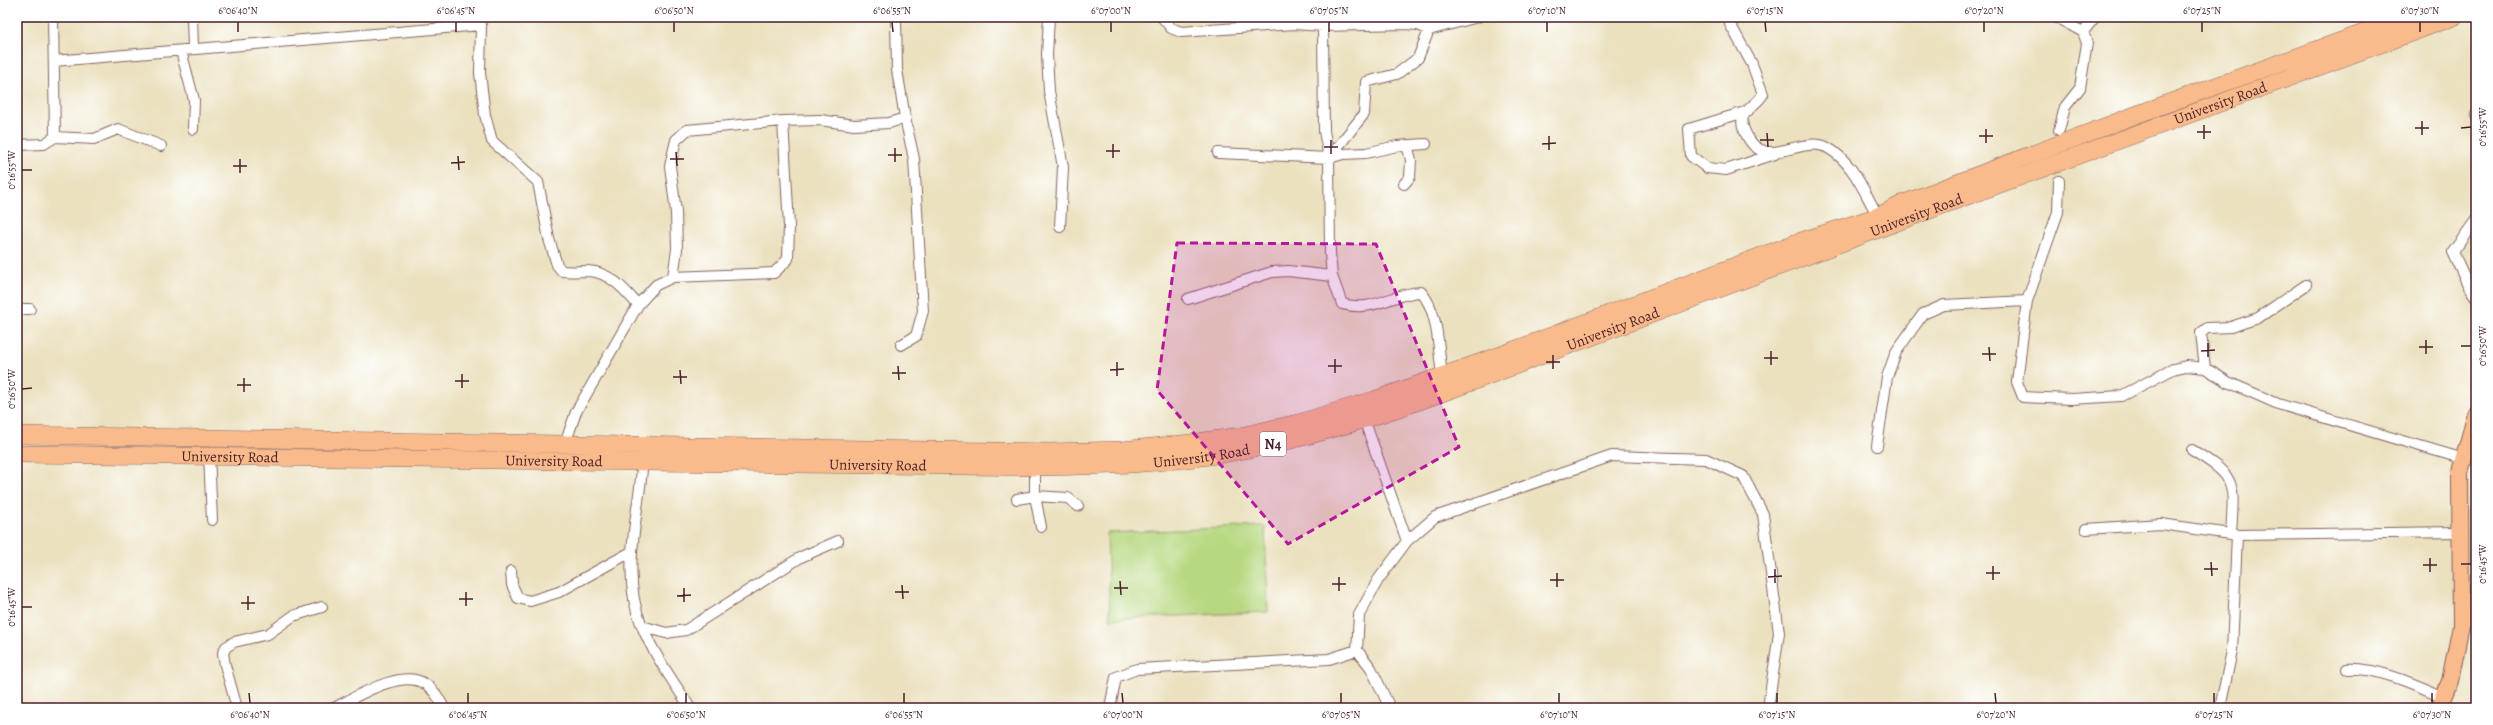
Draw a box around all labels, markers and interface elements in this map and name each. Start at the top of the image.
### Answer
text: 6°06'40"N [218,4,258,17]
text: 6°06'45"N [437,4,475,17]
text: 6°06'50"N [654,4,694,17]
text: 6°06'55"N [873,4,911,17]
text: 6°07'00"N [1091,4,1131,17]
text: 6°07'05"N [1310,4,1348,17]
text: 6°07'10"N [1528,4,1566,17]
text: 6°07'15"N [1747,4,1783,17]
text: 6°07'20"N [1964,4,2004,17]
text: 6°07'25"N [2183,4,2221,17]
text: 6°07'30"N [2401,4,2439,17]
street label: University Road [2171,76,2270,129]
text: 0°16'55"W [2476,107,2489,147]
text: 0°16'55"W [5,150,18,190]
street label: University Road [1867,188,1966,241]
street label: University Road [1564,302,1663,355]
text: 0°16'50"W [2476,325,2489,366]
text: 0°16'50"W [5,368,18,409]
road number: N4 [1260,432,1286,456]
street label: University Road [1152,439,1252,472]
street label: University Road [181,446,280,467]
street label: University Road [505,450,604,471]
street label: University Road [829,454,928,476]
text: 0°16'45"W [2476,544,2489,584]
text: 0°16'45"W [5,587,18,627]
text: 6°06'40"N [230,708,270,721]
text: 6°06'45"N [449,708,487,721]
text: 6°06'50"N [666,708,706,721]
text: 6°06'55"N [885,708,923,721]
text: 6°07'00"N [1103,708,1143,721]
text: 6°07'05"N [1322,708,1360,721]
text: 6°07'10"N [1540,708,1578,721]
text: 6°07'15"N [1759,708,1795,721]
text: 6°07'20"N [1976,708,2016,721]
text: 6°07'25"N [2195,708,2233,721]
text: 6°07'30"N [2413,708,2451,721]

